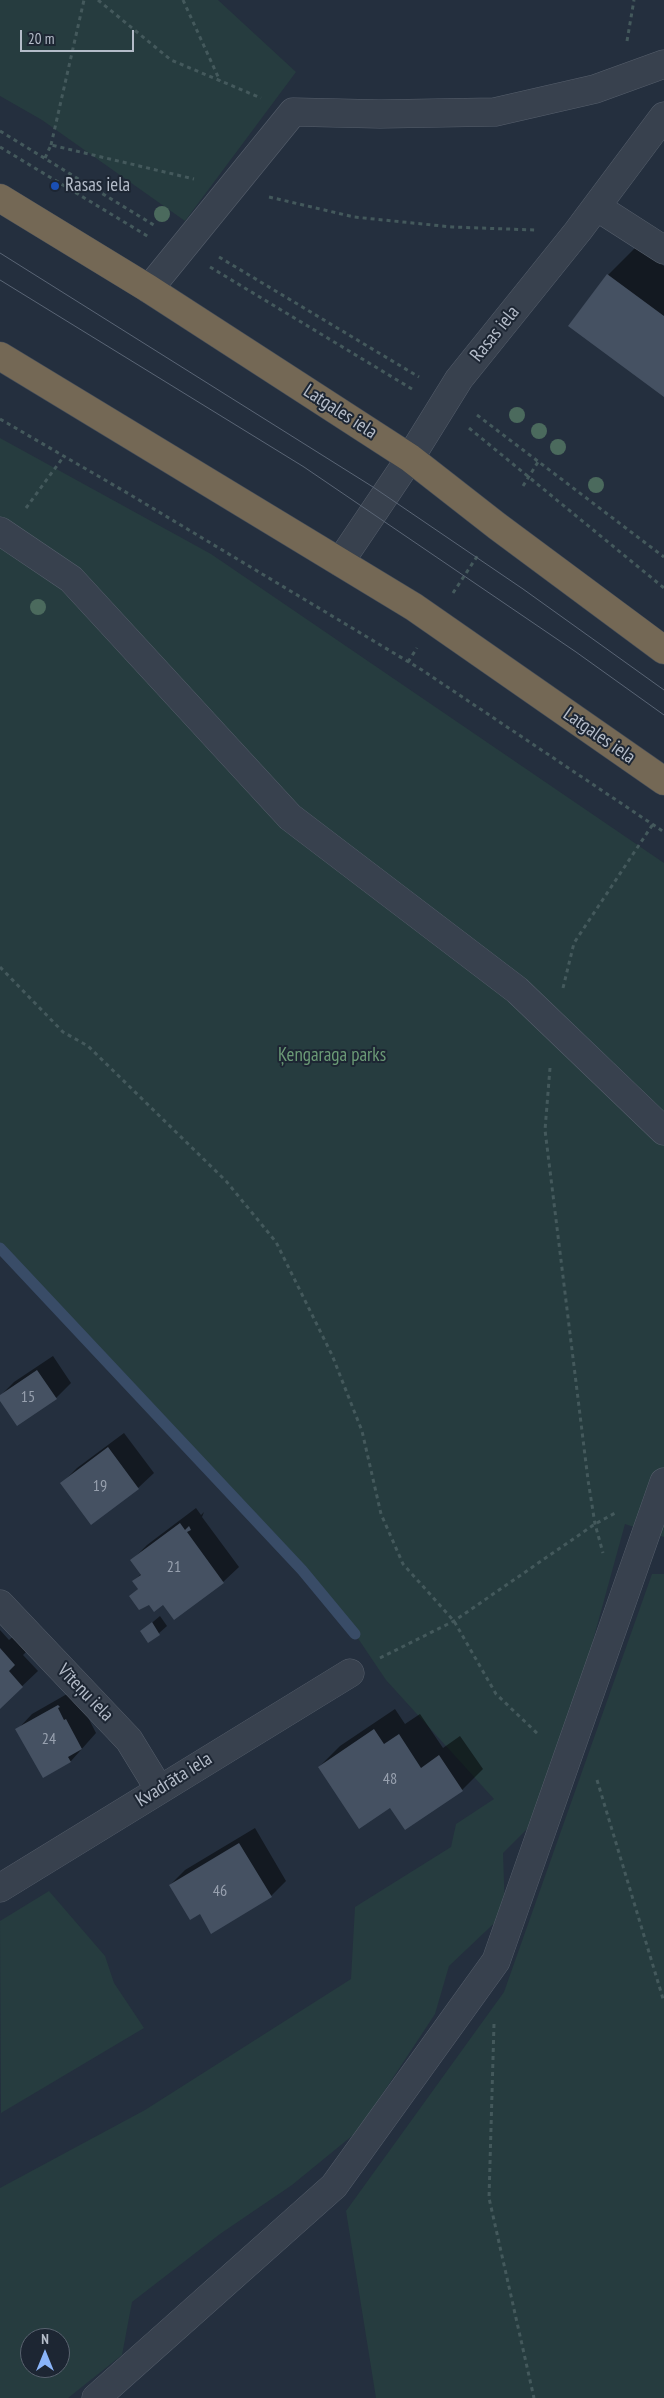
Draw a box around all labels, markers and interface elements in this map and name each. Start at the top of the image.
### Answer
scale bar [22,20,136,52]
text: 20 m [28,29,54,48]
place label: Rasas iela [65,175,130,197]
marker: Rasas iela [49,180,61,192]
street label: Rasas iela [466,301,524,367]
street label: Latgales iela [299,380,381,444]
street label: Latgales iela [559,703,639,769]
park label: Ķengaraga parks [278,1045,386,1067]
house number: 15 [21,1387,35,1407]
house number: 19 [93,1476,107,1496]
house number: 21 [167,1557,181,1577]
street label: Vīteņu iela [52,1660,118,1726]
house number: 24 [42,1729,56,1749]
street label: Kvadrāta iela [132,1748,216,1812]
house number: 48 [383,1769,397,1789]
house number: 46 [213,1881,227,1901]
north arrow [20,2328,70,2378]
text: N [41,2330,49,2348]

